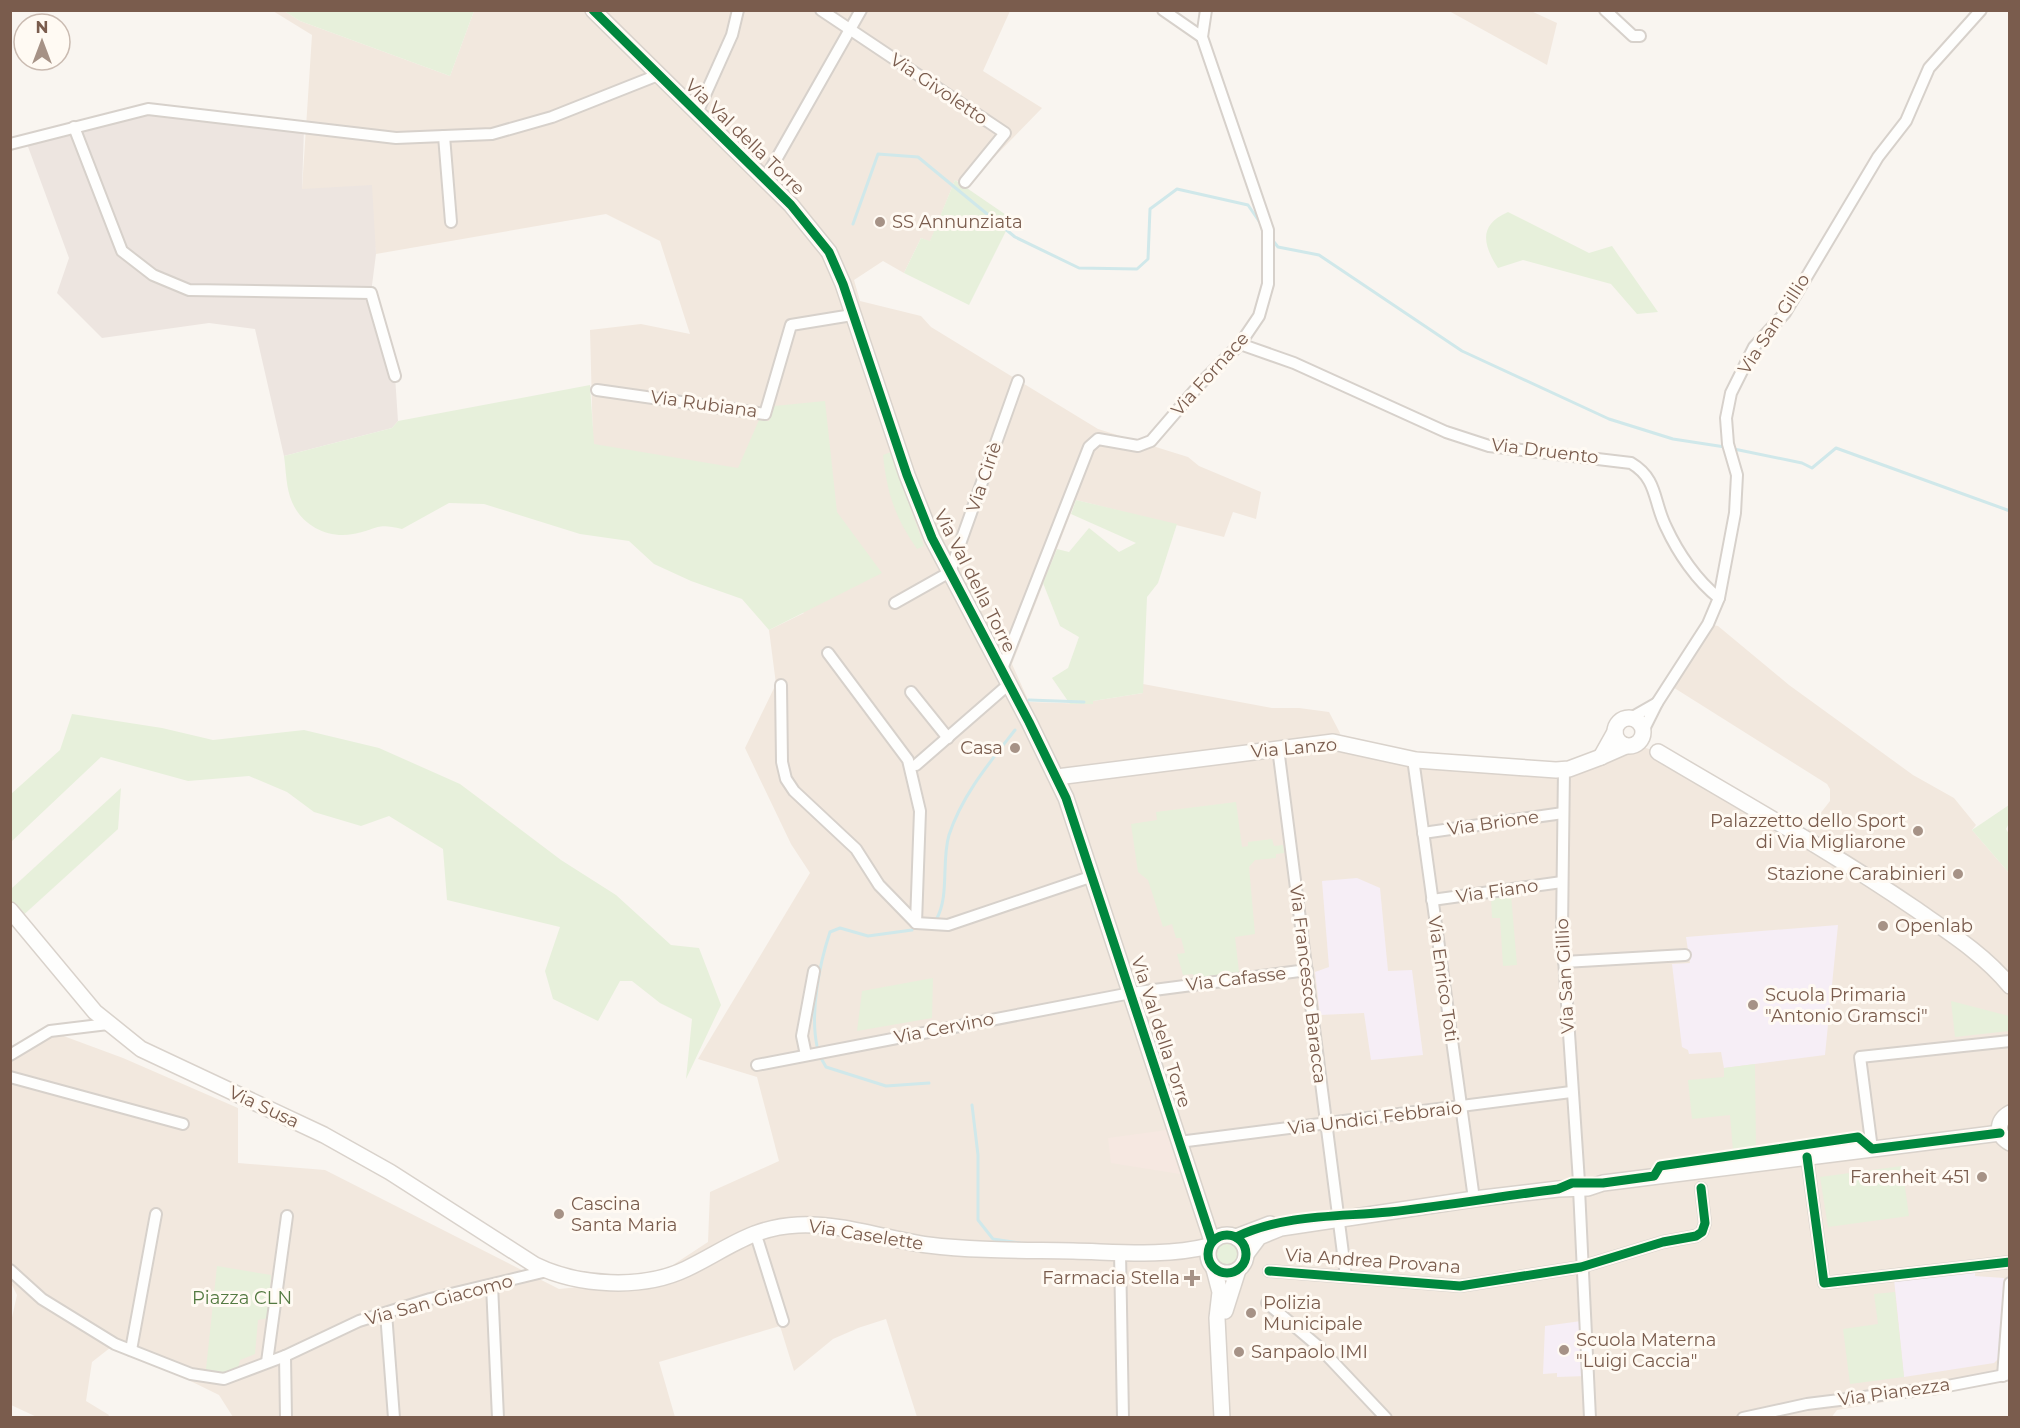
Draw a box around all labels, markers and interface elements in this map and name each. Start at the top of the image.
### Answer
north arrow [12,12,72,72]
text: N [36,18,48,37]
street label: Via Givoletto [886,48,992,130]
street label: Via Val della Torre [681,74,810,200]
place label: SS Annunziata [892,211,1023,233]
marker: SS Annunziata [873,215,887,229]
street label: Via San Gillio [1733,270,1815,378]
street label: Via Fornace [1167,327,1254,421]
street label: Via Rubiana [649,386,759,422]
street label: Via Druento [1490,434,1600,468]
street label: Via Ciriè [962,439,1006,515]
street label: Via Val della Torre [929,506,1021,656]
street label: Via Lanzo [1250,733,1338,763]
place label: Casa [960,737,1003,759]
marker: Casa [1008,741,1022,755]
street label: Via Brione [1446,806,1540,840]
place label: Palazzetto dello Sport di Via Migliarone [1710,810,1906,853]
marker: Palazzetto dello Sport di Via Migliarone [1911,824,1925,838]
place label: Stazione Carabinieri [1767,863,1946,885]
marker: Stazione Carabinieri [1951,867,1965,881]
street label: Via Fiano [1455,874,1539,908]
street label: Via Francesco Baracca [1285,883,1331,1085]
street label: Via Enrico Toti [1423,914,1463,1044]
place label: Openlab [1895,915,1973,937]
street label: Via San Gillio [1551,918,1579,1034]
marker: Openlab [1876,919,1890,933]
street label: Via Val della Torre [1126,954,1196,1111]
street label: Via Cafasse [1185,962,1287,996]
place label: Scuola Primaria "Antonio Gramsci" [1765,984,1928,1027]
marker: Scuola Primaria "Antonio Gramsci" [1746,998,1760,1012]
street label: Via Cervino [892,1008,996,1048]
street label: Via Susa [225,1081,303,1133]
street label: Via Undici Febbraio [1287,1096,1463,1140]
place label: Farenheit 451 [1850,1166,1970,1188]
marker: Farenheit 451 [1975,1170,1989,1184]
place label: Cascina Santa Maria [571,1193,678,1236]
marker: Cascina Santa Maria [552,1207,566,1221]
street label: Via Caselette [807,1215,925,1255]
street label: Via Andrea Provana [1284,1244,1462,1278]
place label: Farmacia Stella [1042,1267,1180,1289]
street label: Via San Giacomo [363,1270,515,1330]
marker: Farmacia Stella [1185,1271,1199,1285]
park label: Piazza CLN [192,1287,292,1309]
place label: Polizia Municipale [1263,1292,1363,1335]
marker: Polizia Municipale [1244,1306,1258,1320]
place label: Scuola Materna "Luigi Caccia" [1576,1329,1716,1372]
place label: Sanpaolo IMI [1251,1341,1368,1363]
marker: Scuola Materna "Luigi Caccia" [1557,1343,1571,1357]
marker: Sanpaolo IMI [1232,1345,1246,1359]
street label: Via Pianezza [1837,1373,1951,1411]

